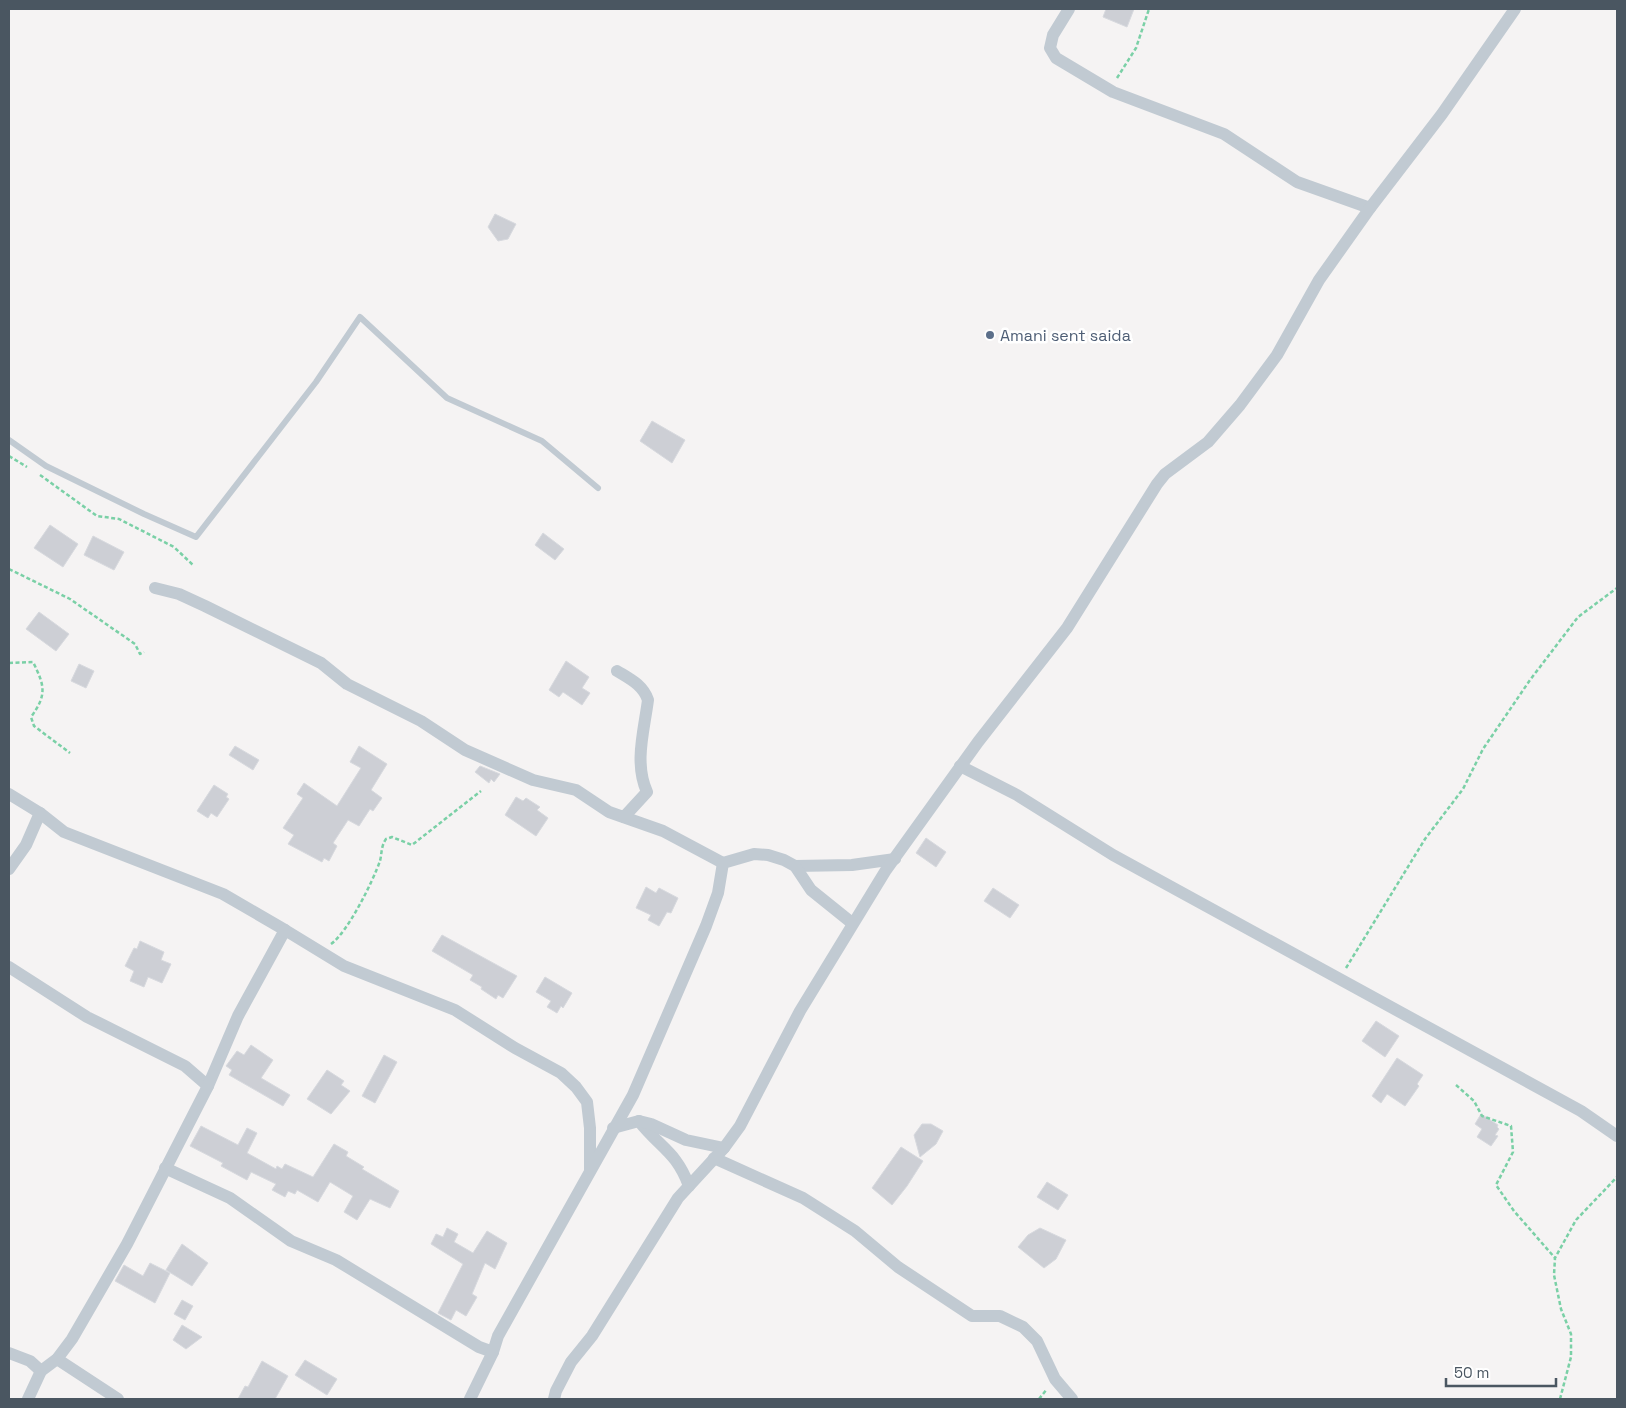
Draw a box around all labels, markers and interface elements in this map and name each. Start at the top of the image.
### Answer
place label: Amani sent saida [1000,325,1131,346]
marker: Amani sent saida [984,329,996,341]
scale bar [1446,1356,1556,1388]
text: 50 m [1454,1363,1489,1382]

